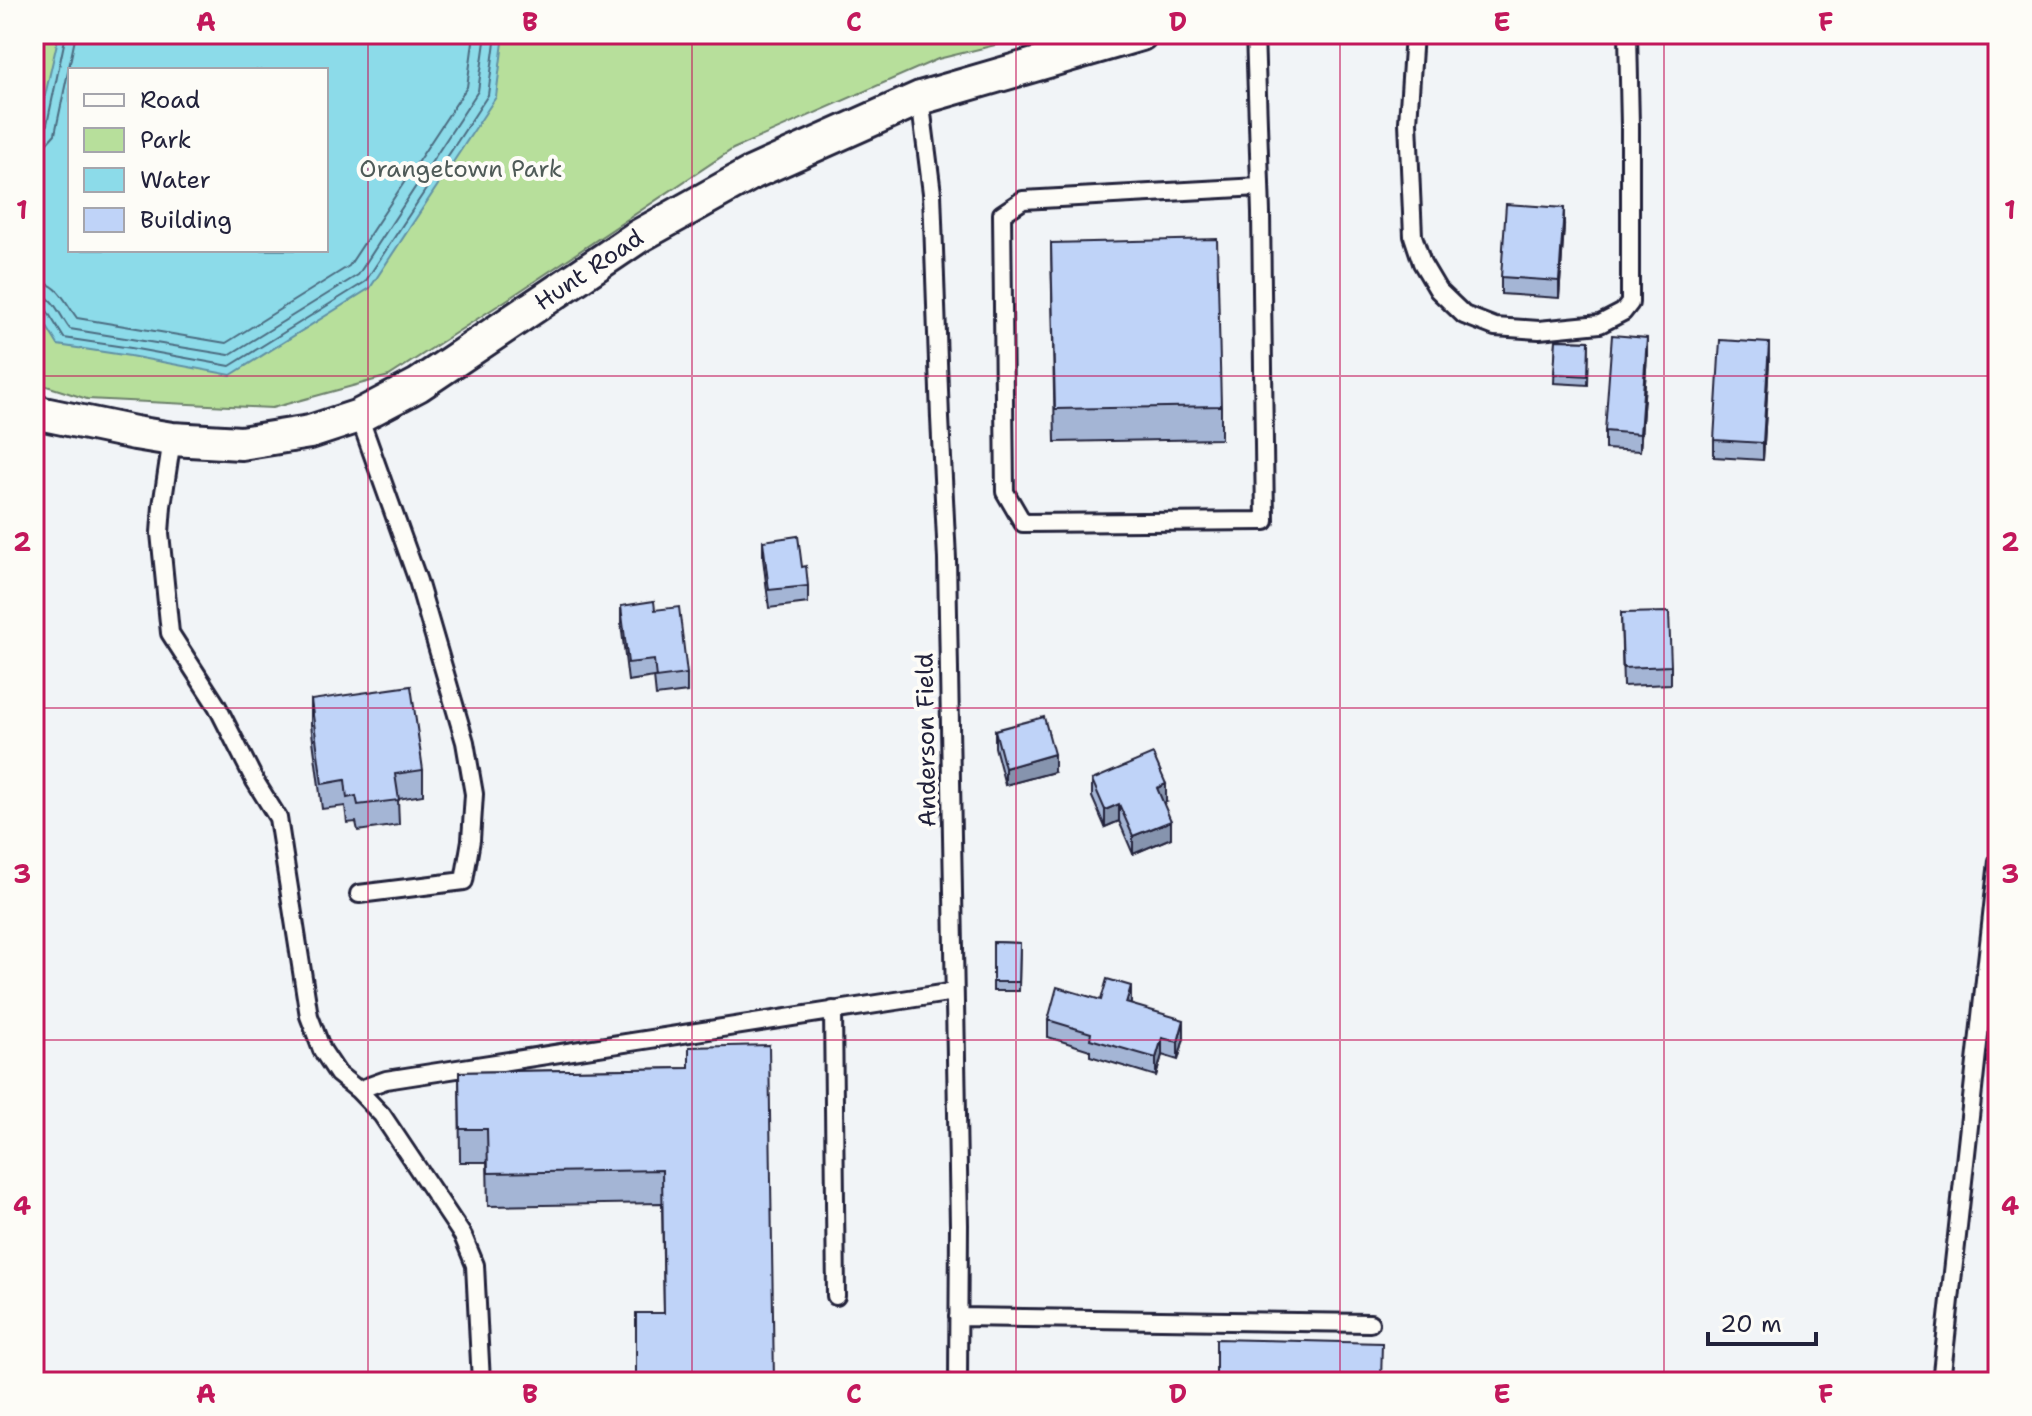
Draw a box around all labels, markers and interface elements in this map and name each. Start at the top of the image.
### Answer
text: A [196,4,216,39]
text: B [522,4,538,39]
text: C [846,4,862,39]
text: D [1169,4,1187,39]
text: E [1493,4,1511,39]
text: F [1818,4,1834,39]
legend [68,68,328,252]
text: Road [140,84,200,116]
text: Park [140,124,192,156]
park label: Orangetown Park [359,153,563,185]
text: Water [140,164,211,196]
text: 1 [16,192,28,227]
text: 1 [2004,192,2016,227]
text: Building [140,204,232,236]
street label: Hunt Road [528,222,650,318]
text: 2 [13,524,31,559]
text: 2 [2001,524,2019,559]
street label: Anderson Field [908,653,944,827]
text: 3 [13,856,31,891]
text: 3 [2001,856,2019,891]
text: 4 [13,1188,31,1223]
text: 4 [2001,1188,2019,1223]
scale bar [1708,1296,1816,1346]
text: 20 m [1720,1308,1782,1340]
text: A [196,1376,216,1411]
text: B [522,1376,538,1411]
text: C [846,1376,862,1411]
text: D [1169,1376,1187,1411]
text: E [1493,1376,1511,1411]
text: F [1818,1376,1834,1411]

